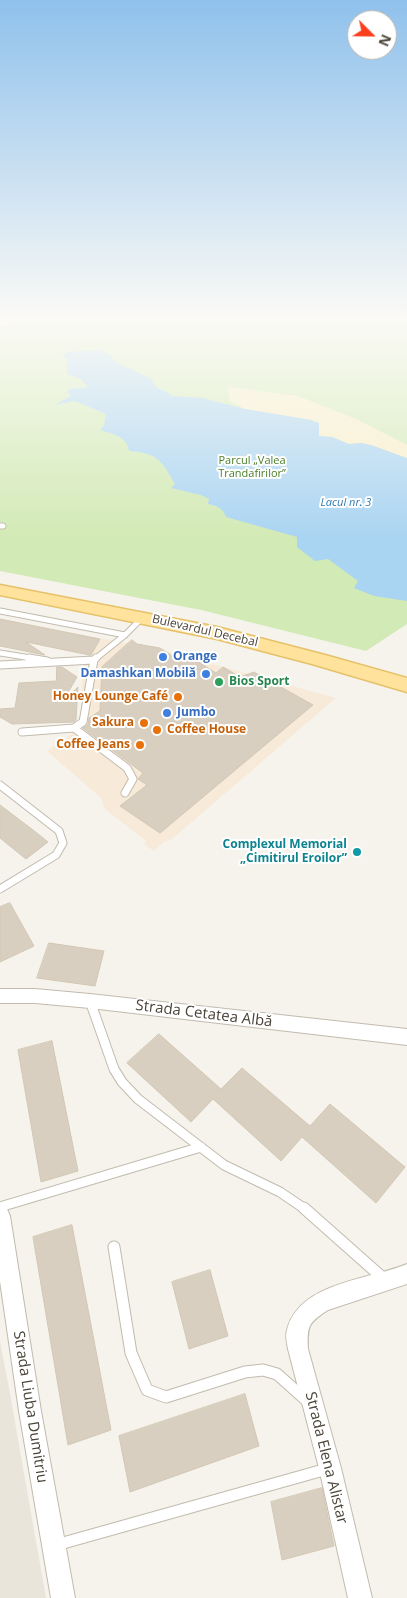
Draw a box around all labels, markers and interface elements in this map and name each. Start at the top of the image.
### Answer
north arrow [347,10,397,60]
text: N [374,32,396,50]
park label: Parcul „Valea Trandafirilor” [218,454,286,480]
water label: Lacul nr. 3 [321,496,371,510]
street label: Bulevardul Decebal [151,612,259,650]
place label: Orange [173,650,217,664]
marker: Orange [157,651,169,663]
place label: Damashkan Mobilă [80,667,196,681]
marker: Damashkan Mobilă [200,668,212,680]
place label: Bios Sport [229,675,290,689]
marker: Bios Sport [213,676,225,688]
place label: Honey Lounge Café [53,690,168,704]
marker: Honey Lounge Café [172,691,184,703]
place label: Jumbo [177,706,216,720]
marker: Jumbo [161,707,173,719]
place label: Sakura [92,716,134,730]
marker: Sakura [138,717,150,729]
place label: Coffee House [167,723,246,737]
marker: Coffee House [151,724,163,736]
place label: Coffee Jeans [56,738,130,752]
marker: Coffee Jeans [134,739,146,751]
place label: Complexul Memorial „Cimitirul Eroilor” [223,838,347,866]
marker: Complexul Memorial „Cimitirul Eroilor” [351,846,363,858]
street label: Strada Cetatea Albă [135,997,273,1031]
street label: Strada Liuba Dumitriu [9,1330,51,1484]
street label: Strada Elena Alistar [301,1390,351,1526]

